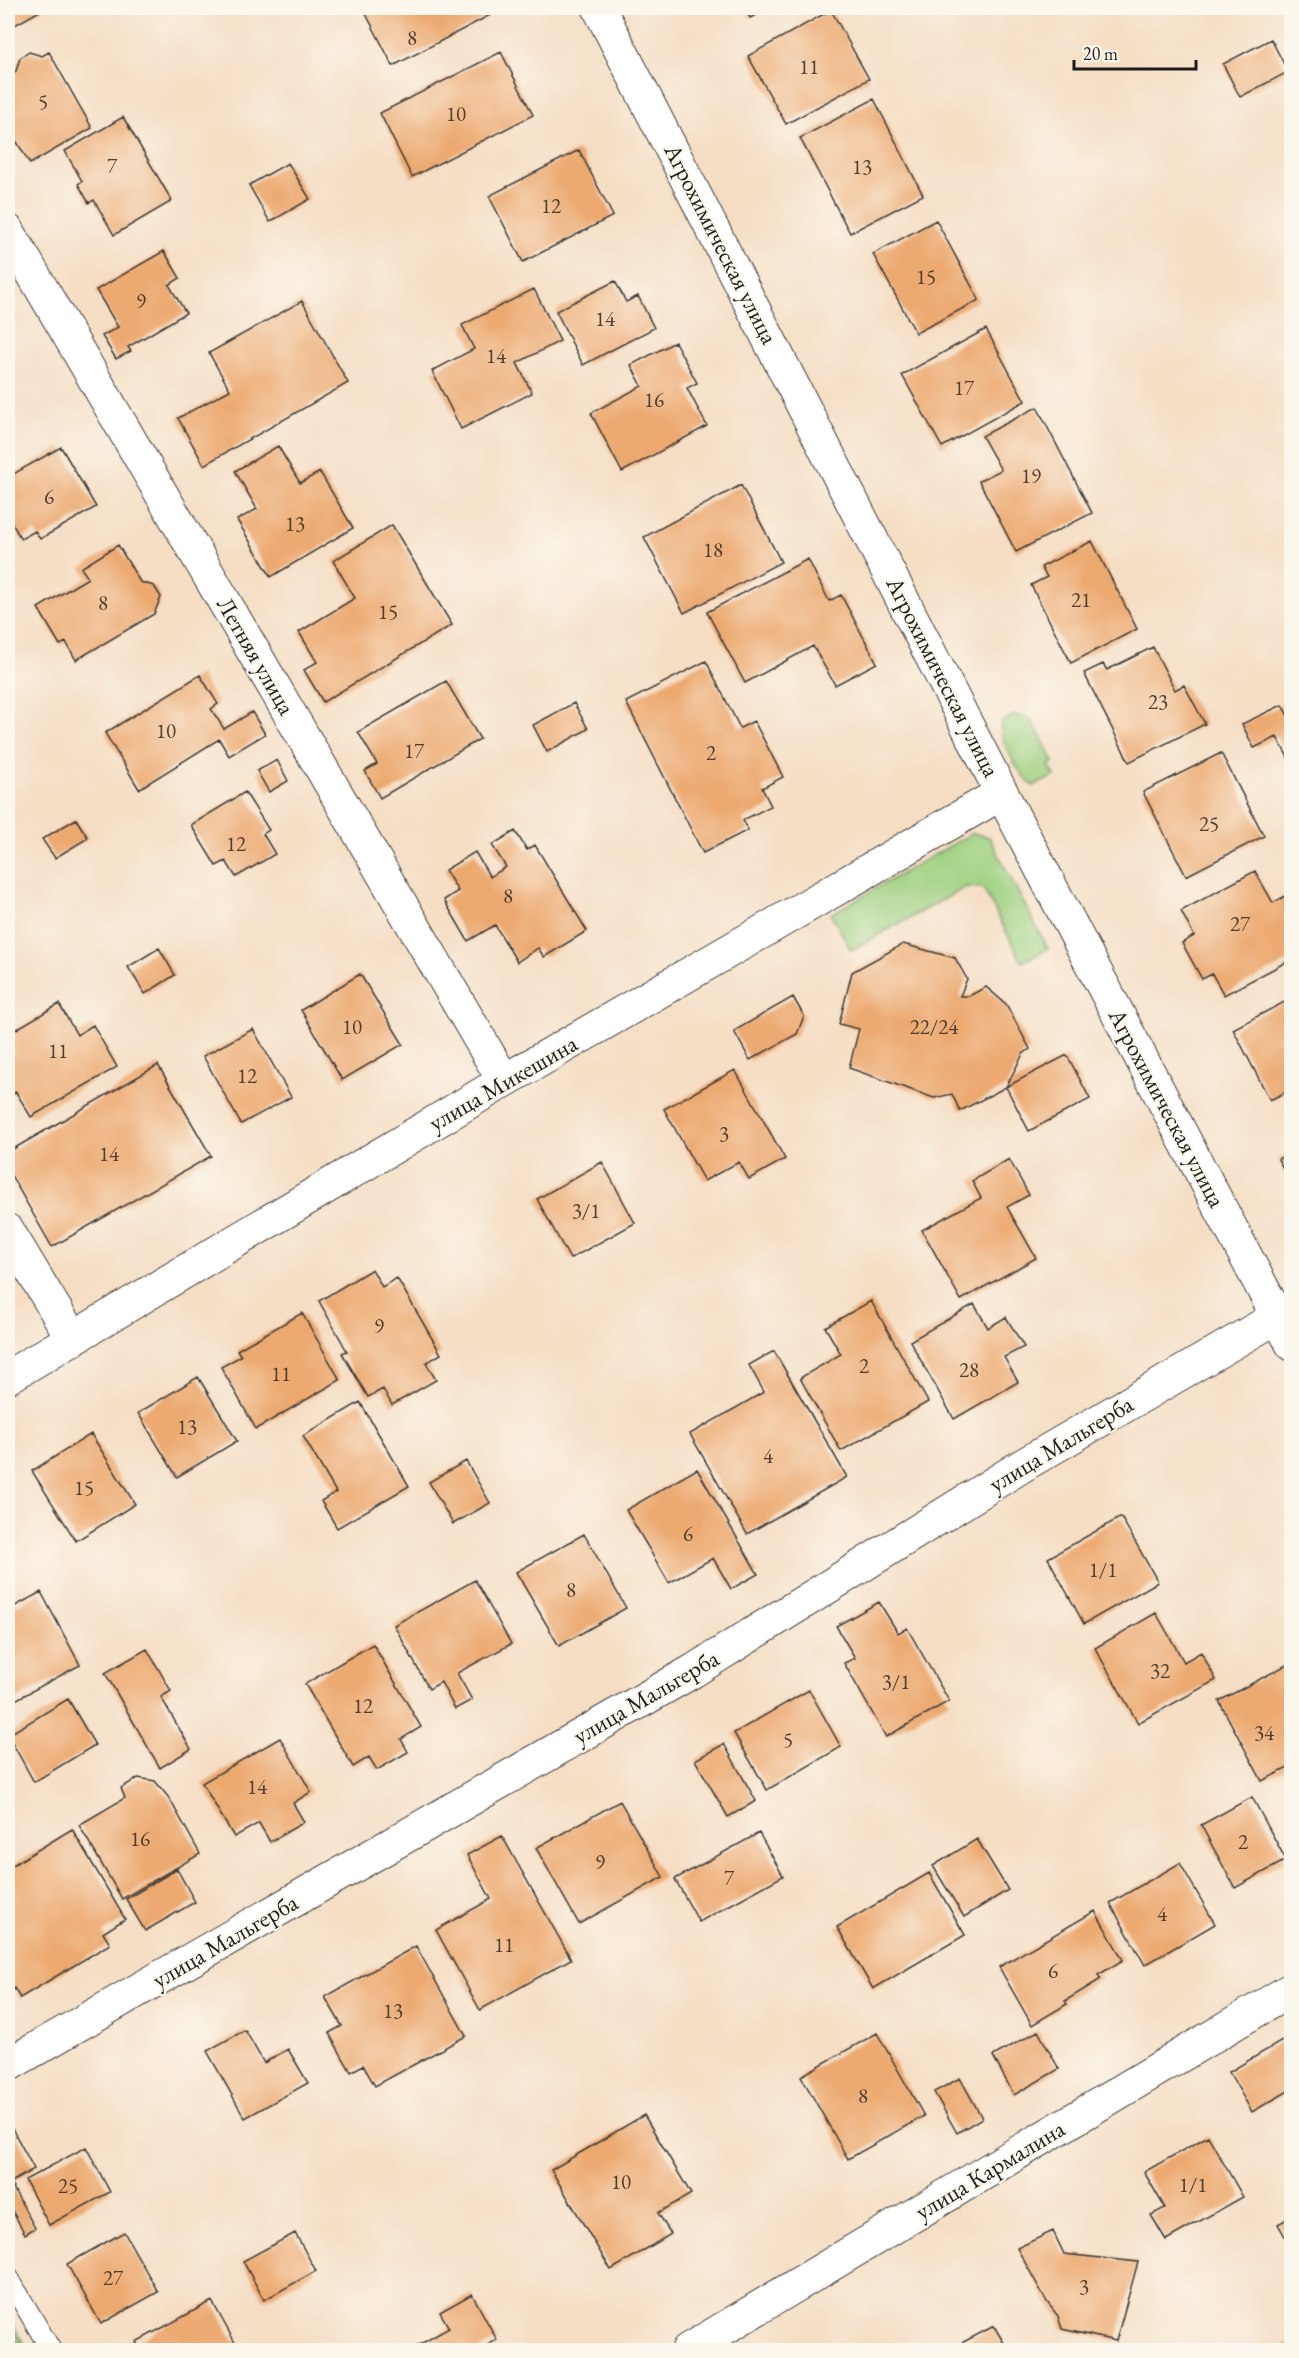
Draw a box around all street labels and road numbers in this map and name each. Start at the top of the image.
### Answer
street label: Агрохимическая улица [657,137,786,350]
street label: Агрохимическая улица [879,570,1008,783]
street label: Летняя улица [210,591,303,721]
street label: Агрохимическая улица [1101,1002,1233,1213]
street label: улица Микешина [423,1027,583,1138]
street label: улица Мальгерба [983,1388,1139,1499]
street label: улица Мальгерба [567,1642,725,1751]
street label: улица Мальгерба [146,1886,304,1995]
street label: улица Кармалина [909,2112,1071,2226]

